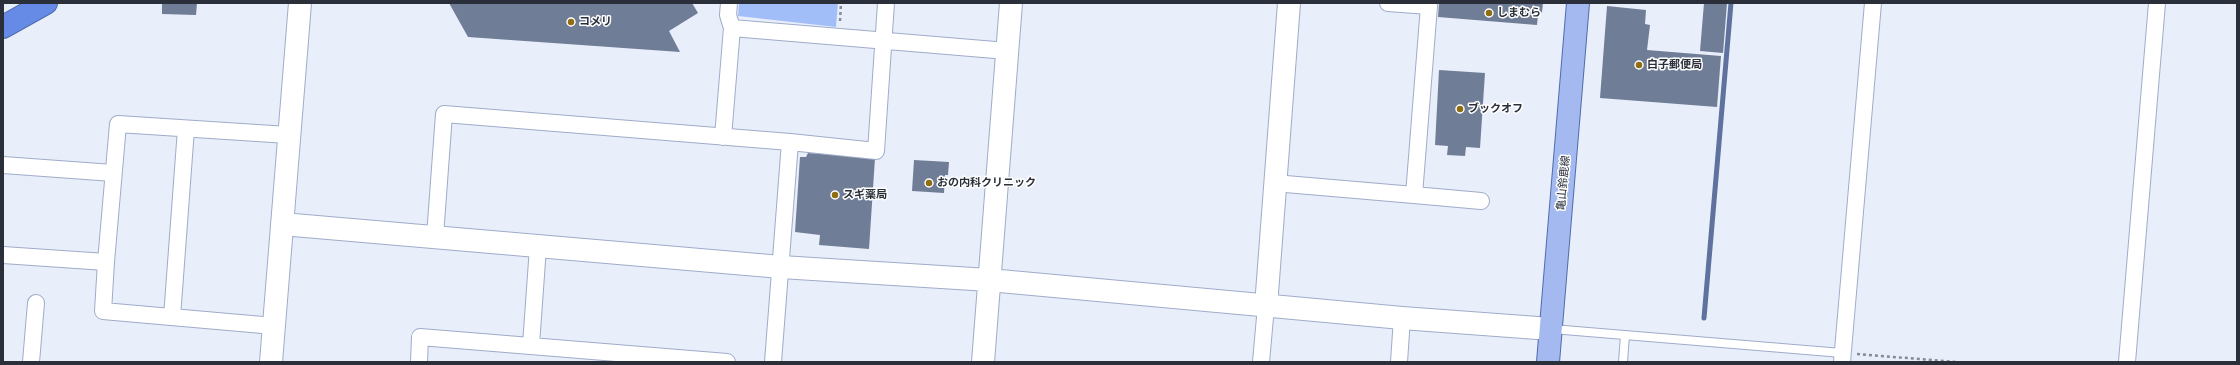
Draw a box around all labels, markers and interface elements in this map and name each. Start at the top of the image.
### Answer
place label: しまむら [1497,6,1541,20]
marker: しまむら [1484,8,1494,18]
place label: コメリ [579,15,612,29]
marker: コメリ [566,17,576,27]
place label: 白子郵便局 [1647,58,1702,72]
marker: 白子郵便局 [1634,60,1644,70]
place label: ブックオフ [1468,102,1523,116]
marker: ブックオフ [1455,104,1465,114]
street label: 亀山鈴鹿線 [1555,155,1573,211]
place label: おの内科クリニック [937,176,1036,190]
marker: おの内科クリニック [924,178,934,188]
place label: スギ薬局 [843,188,887,202]
marker: スギ薬局 [830,190,840,200]

